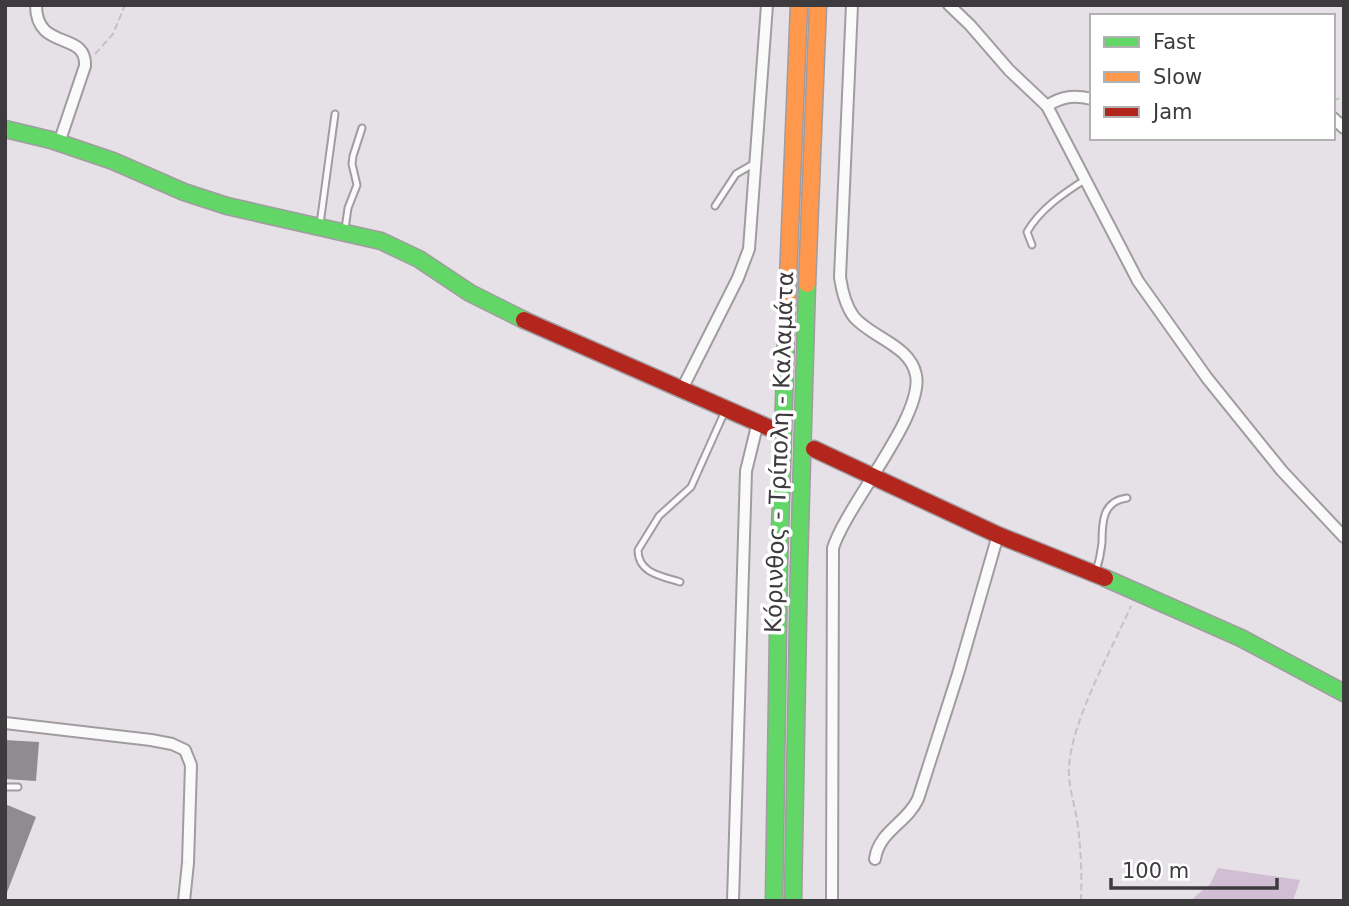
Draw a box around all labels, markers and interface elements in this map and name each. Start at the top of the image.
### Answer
legend [1090,14,1335,140]
text: Fast [1153,30,1195,54]
text: Slow [1153,65,1202,89]
text: Jam [1151,100,1193,124]
street label: Κόρινθος - Τρίπολη - Καλαμάτα [760,271,798,633]
scale bar [1111,846,1277,890]
text: 100 m [1122,859,1189,883]

